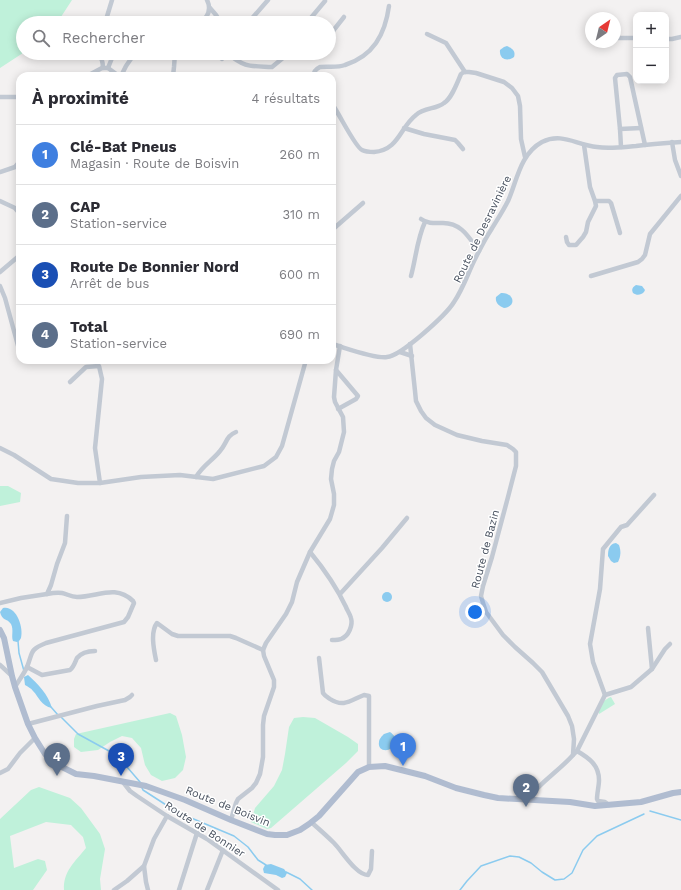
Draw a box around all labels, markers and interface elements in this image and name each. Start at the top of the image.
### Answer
north arrow [585,12,621,48]
map controls [633,12,669,84]
button: + [633,12,669,48]
search box [16,16,336,60]
icon: search [30,27,52,49]
text: Rechercher [62,29,145,47]
button: − [633,48,669,84]
text: À proximité [32,88,129,108]
text: 4 résultats [252,91,320,106]
text: Clé-Bat Pneus [70,138,177,156]
text: 1 [42,147,48,162]
text: 260 m [280,147,320,162]
text: Magasin · Route de Boisvin [70,156,239,171]
street label: Route de Desravinière [451,173,514,285]
text: CAP [70,198,100,216]
text: 2 [41,207,49,222]
text: 310 m [282,207,320,222]
text: Station-service [70,216,167,231]
text: Route De Bonnier Nord [70,258,239,276]
text: 3 [41,267,49,282]
text: 600 m [279,267,320,282]
text: Arrêt de bus [70,276,149,291]
text: Total [70,318,108,336]
text: 4 [41,327,49,342]
text: 690 m [279,327,320,342]
text: Station-service [70,336,167,351]
street label: Route de Bazin [469,508,502,590]
your location [465,602,485,622]
pin: 1 [390,733,416,766]
pin: 4 [44,743,70,776]
pin: 3 [108,743,134,776]
pin: 2 [513,774,539,807]
street label: Route de Boisvin [184,784,272,829]
street label: Route de Bonnier [162,799,248,861]

